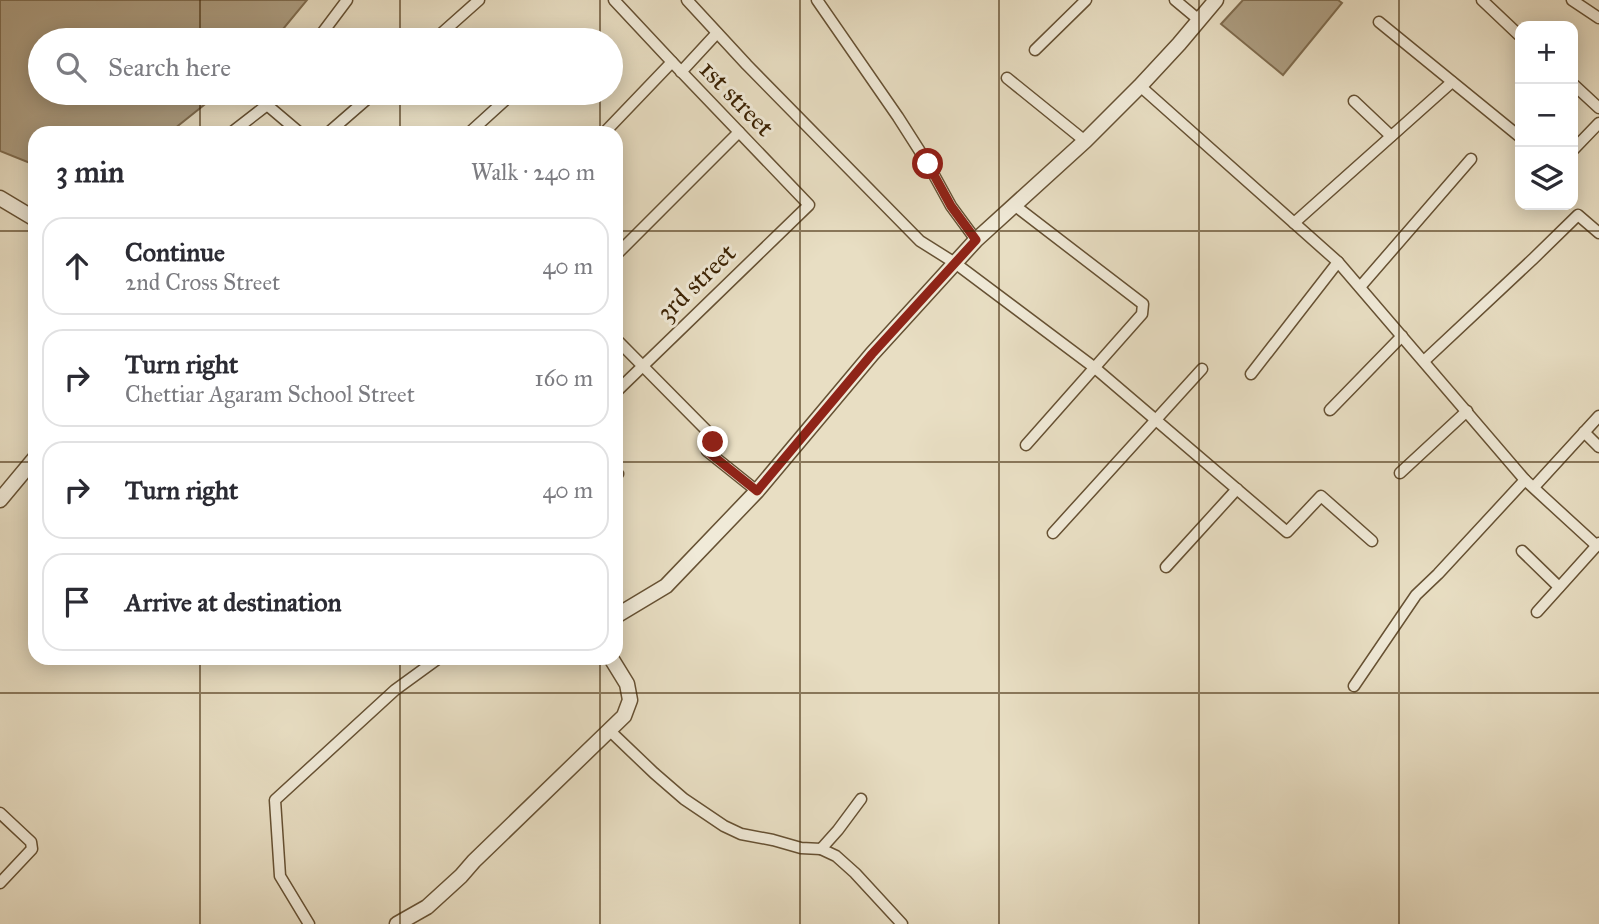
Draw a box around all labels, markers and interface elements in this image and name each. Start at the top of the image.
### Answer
map controls [1515,21,1578,210]
button: + [1515,21,1578,84]
search box [28,28,623,105]
icon: search [52,48,90,86]
text: Search here [108,51,231,83]
street label: 1st street [693,53,781,143]
button: − [1515,84,1578,147]
button: layers [1515,147,1578,210]
route start [912,148,943,179]
text: 3 min [56,154,124,190]
text: Walk · 240 m [471,158,595,186]
text: Continue [125,236,225,268]
street label: 3rd street [650,237,742,327]
icon: ahead [58,247,96,285]
text: 40 m [543,252,593,280]
text: 2nd Cross Street [125,268,280,296]
text: Turn right [125,348,238,380]
icon: right [58,359,96,397]
text: 160 m [535,364,593,392]
text: Chettiar Agaram School Street [125,380,415,408]
route end [697,426,728,457]
icon: right [58,471,96,509]
text: Turn right [125,474,238,506]
text: 40 m [543,476,593,504]
icon: arrive [58,583,96,621]
text: Arrive at destination [125,586,342,618]

